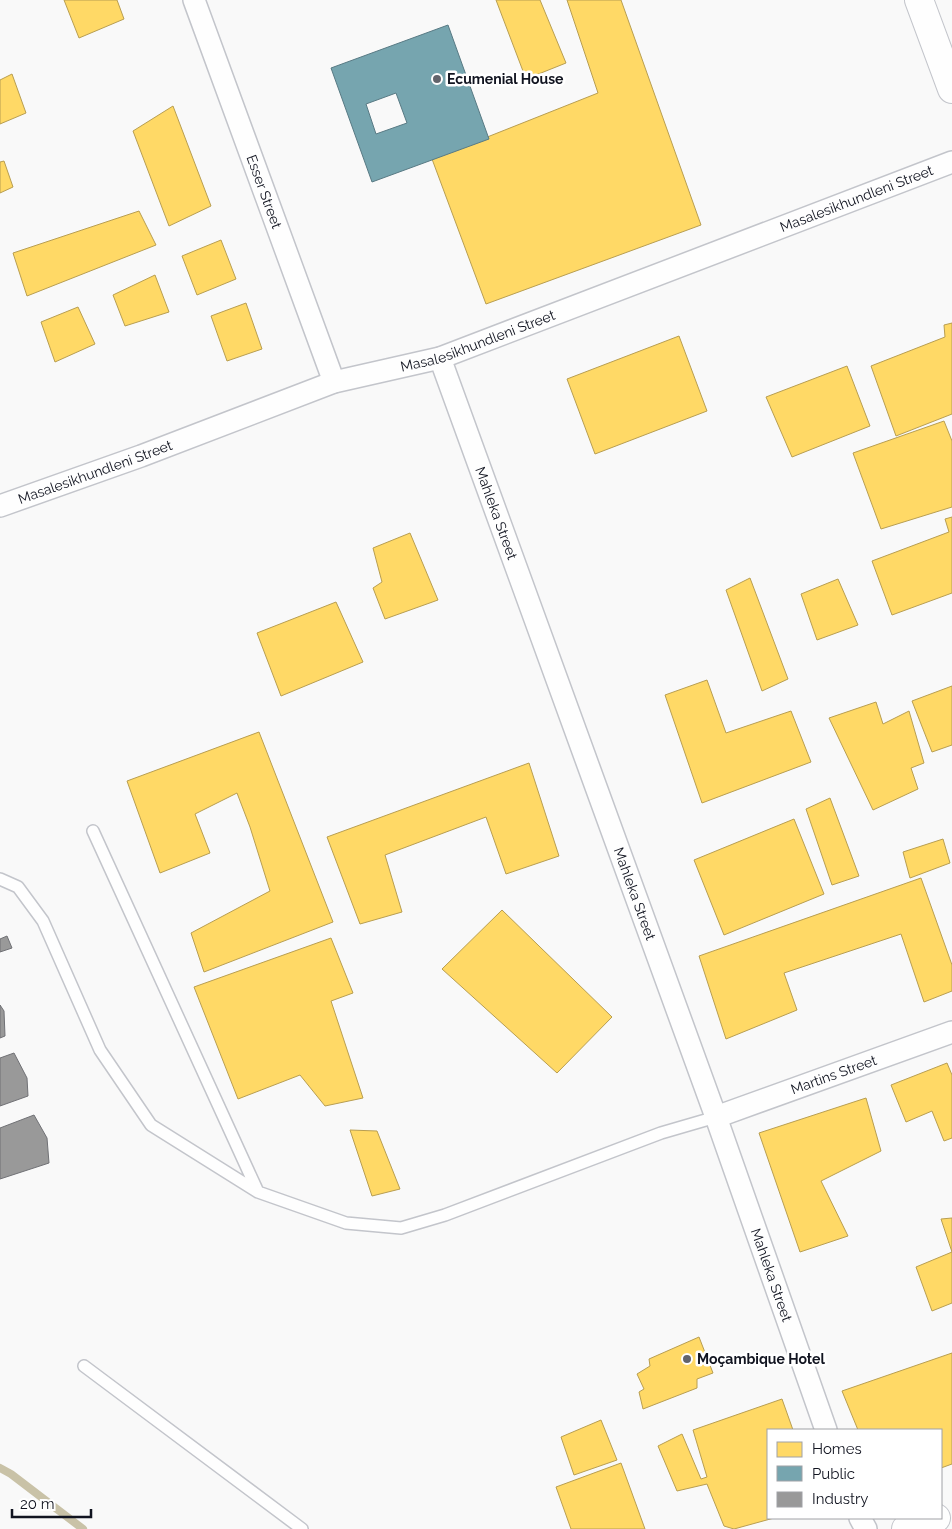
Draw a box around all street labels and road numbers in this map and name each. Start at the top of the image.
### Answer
street label: Esser Street [243,153,285,231]
street label: Masalesikhundleni Street [778,162,936,235]
street label: Masalesikhundleni Street [399,307,557,375]
street label: Masalesikhundleni Street [16,437,175,507]
street label: Mahleka Street [472,464,521,562]
street label: Mahleka Street [611,845,659,943]
street label: Martins Street [789,1052,879,1097]
street label: Mahleka Street [748,1226,795,1324]

